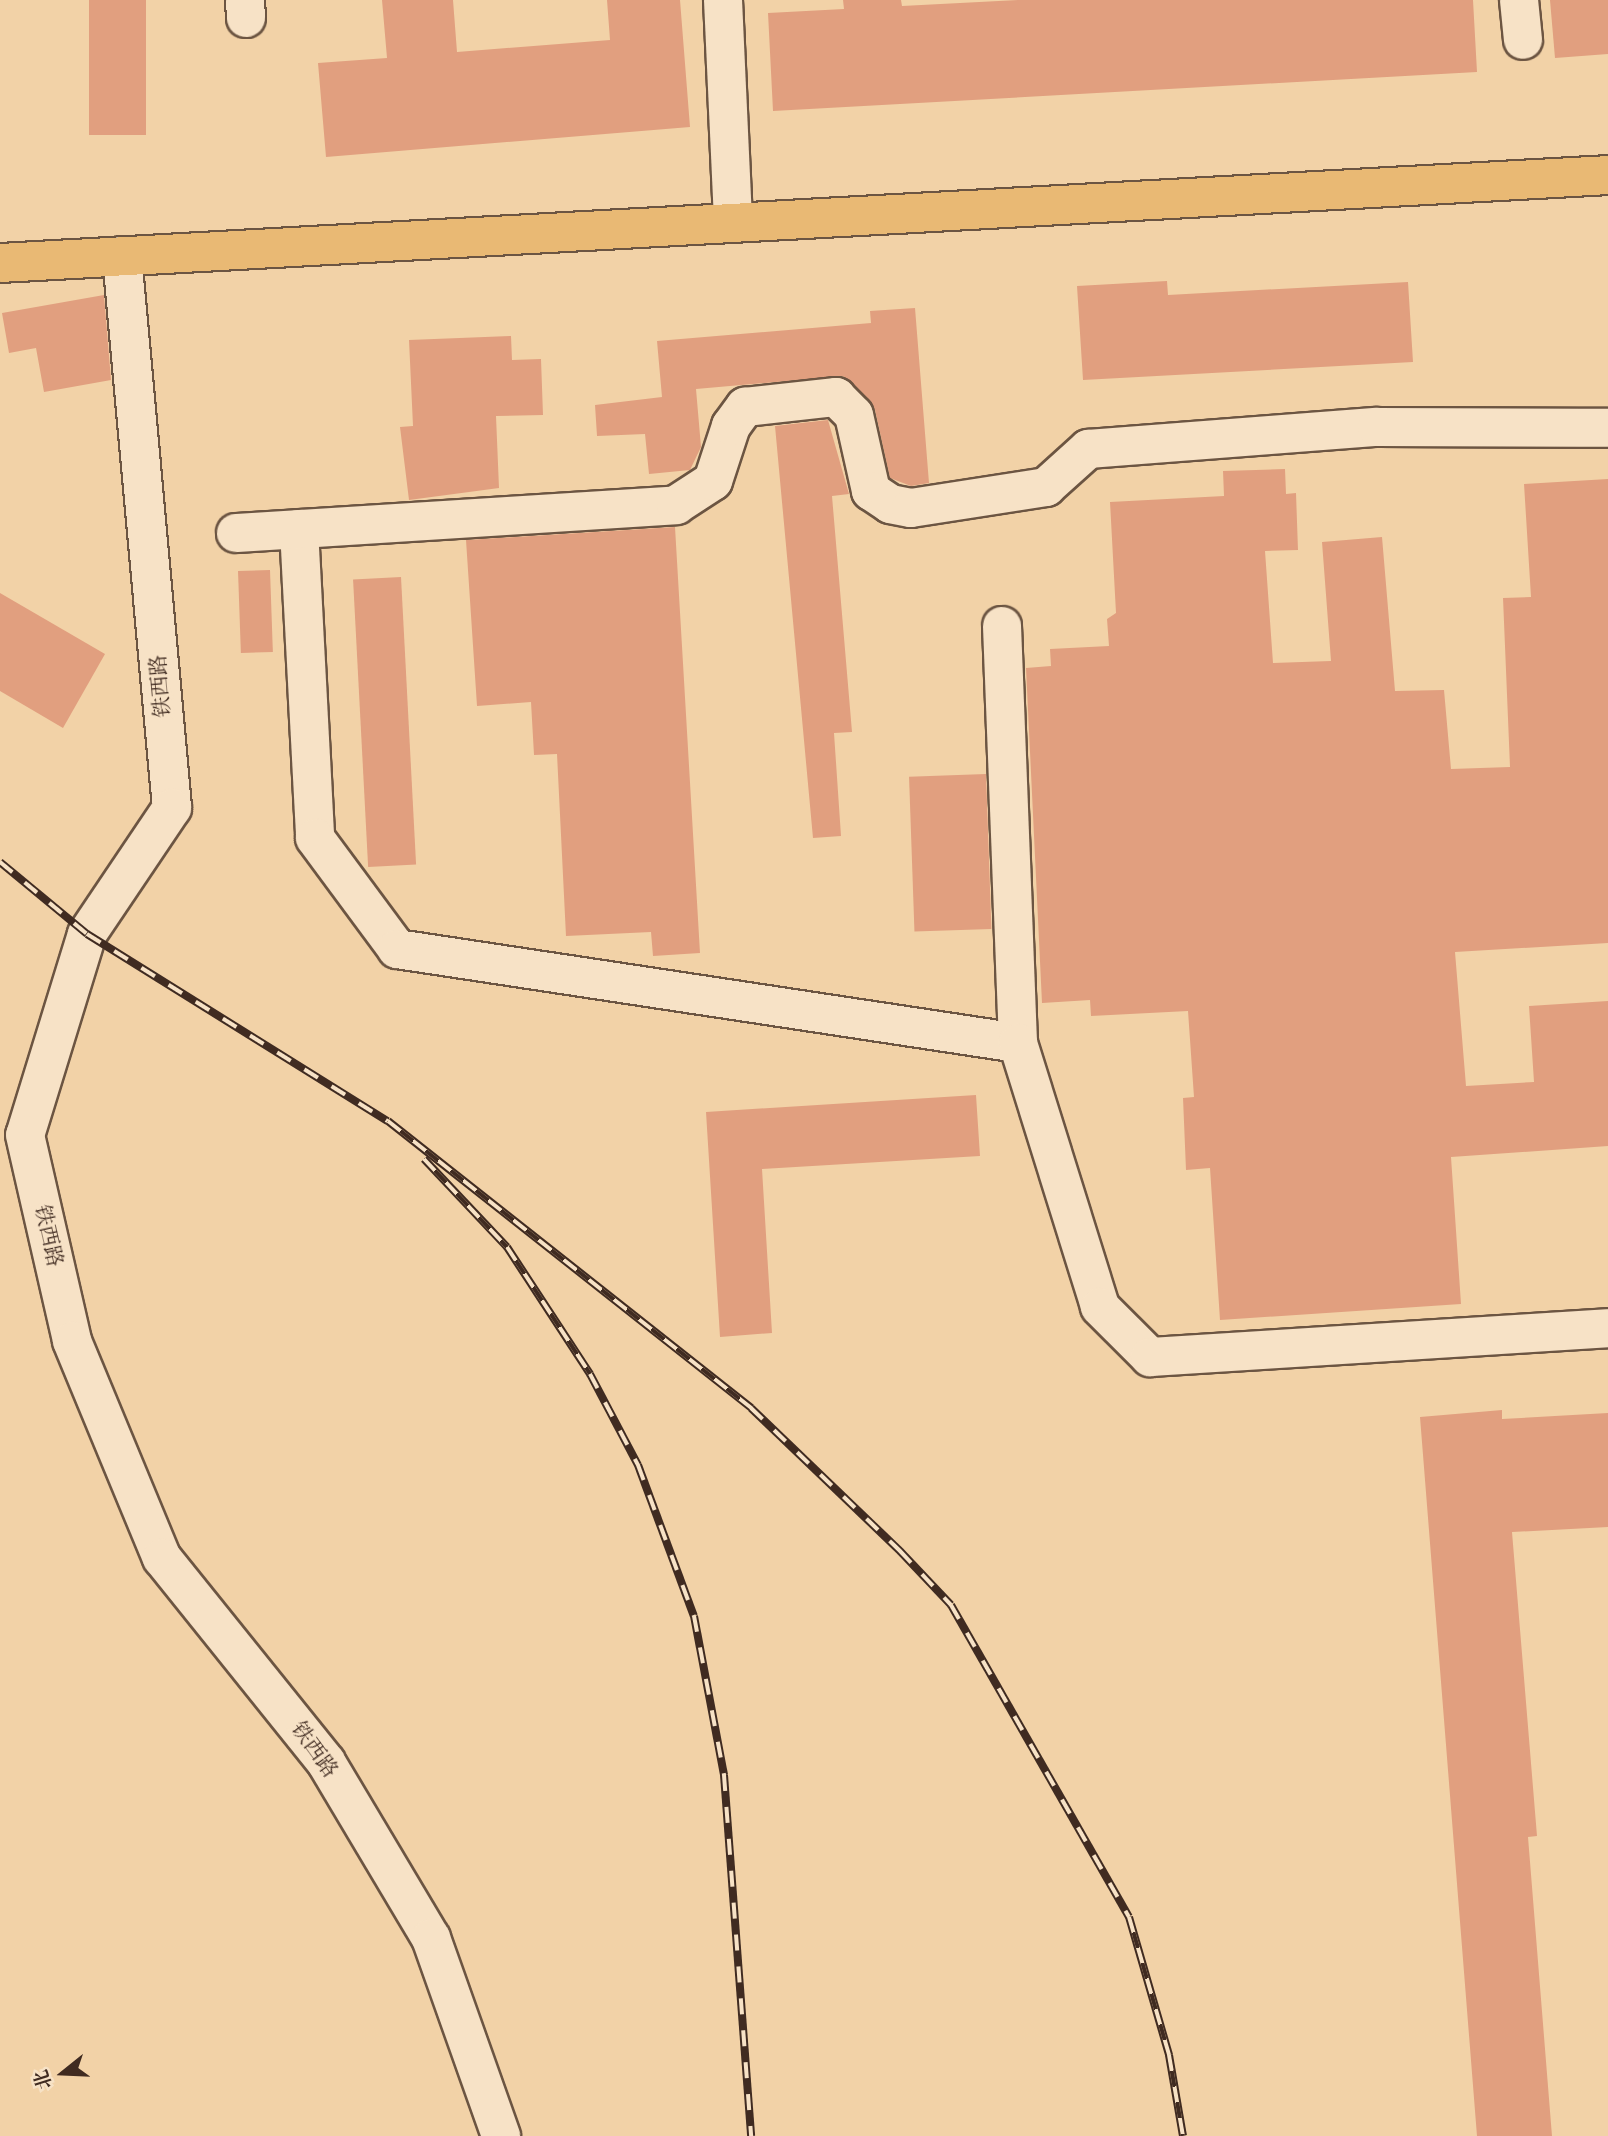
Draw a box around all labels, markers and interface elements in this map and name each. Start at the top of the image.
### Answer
street label: 铁西路 [146,654,176,718]
street label: 铁西路 [29,1202,67,1270]
street label: 铁西路 [285,1717,343,1783]
north arrow [28,2038,98,2108]
text: 北 [29,2067,57,2092]

